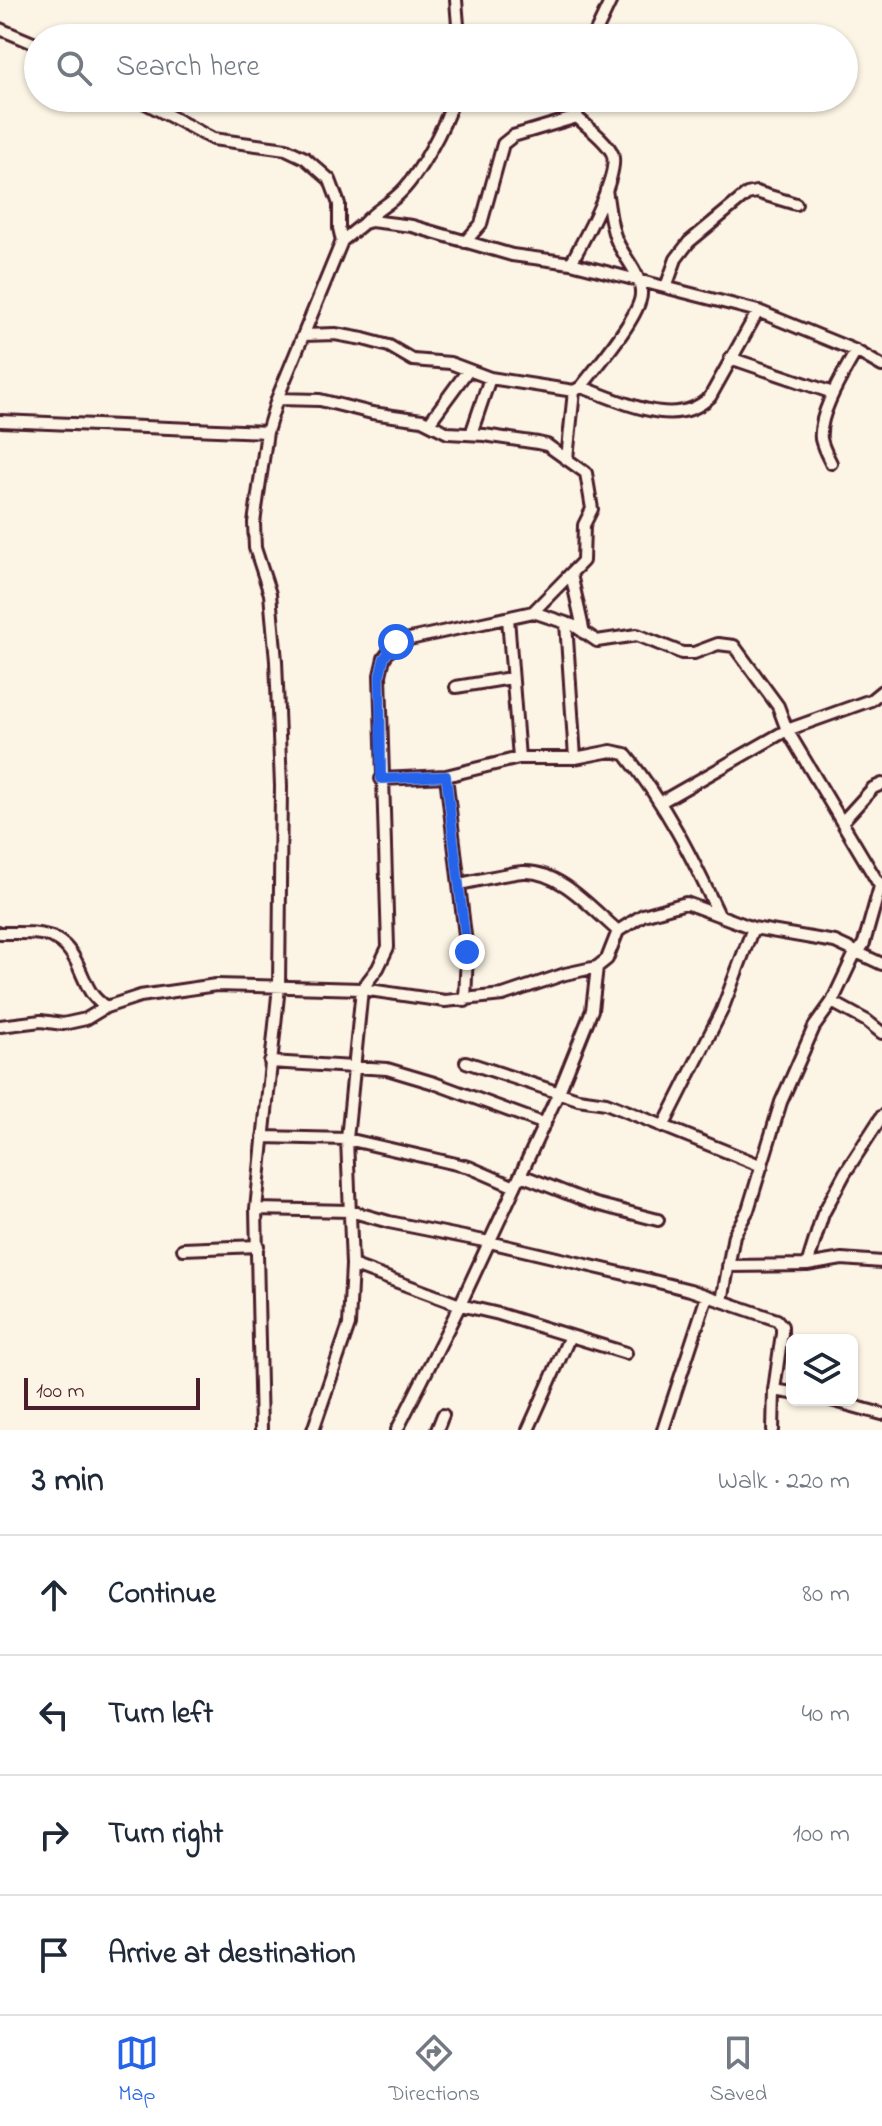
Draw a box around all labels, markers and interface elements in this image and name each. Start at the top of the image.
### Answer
search box [24,24,858,112]
icon: search [52,46,96,90]
text: Search here [116,46,260,90]
route start [378,624,414,660]
route end [449,934,485,970]
map controls [786,1334,858,1406]
button: layers [786,1334,858,1406]
scale bar [24,1374,200,1410]
text: 100 m [36,1376,85,1408]
text: 3 min [32,1457,104,1507]
text: Walk · 220 m [718,1463,850,1501]
icon: ahead [32,1573,76,1617]
text: Continue [108,1573,216,1617]
text: 80 m [802,1576,850,1614]
icon: left [32,1693,76,1737]
text: Turn left [108,1693,213,1737]
text: 40 m [801,1696,850,1734]
icon: right [32,1813,76,1857]
text: Turn right [108,1813,223,1857]
text: 100 m [793,1816,850,1854]
icon: arrive [32,1933,76,1977]
text: Arrive at destination [108,1933,356,1977]
tab: Map [115,2031,159,2111]
tab: Directions [389,2031,480,2111]
tab: Saved [710,2031,767,2111]

